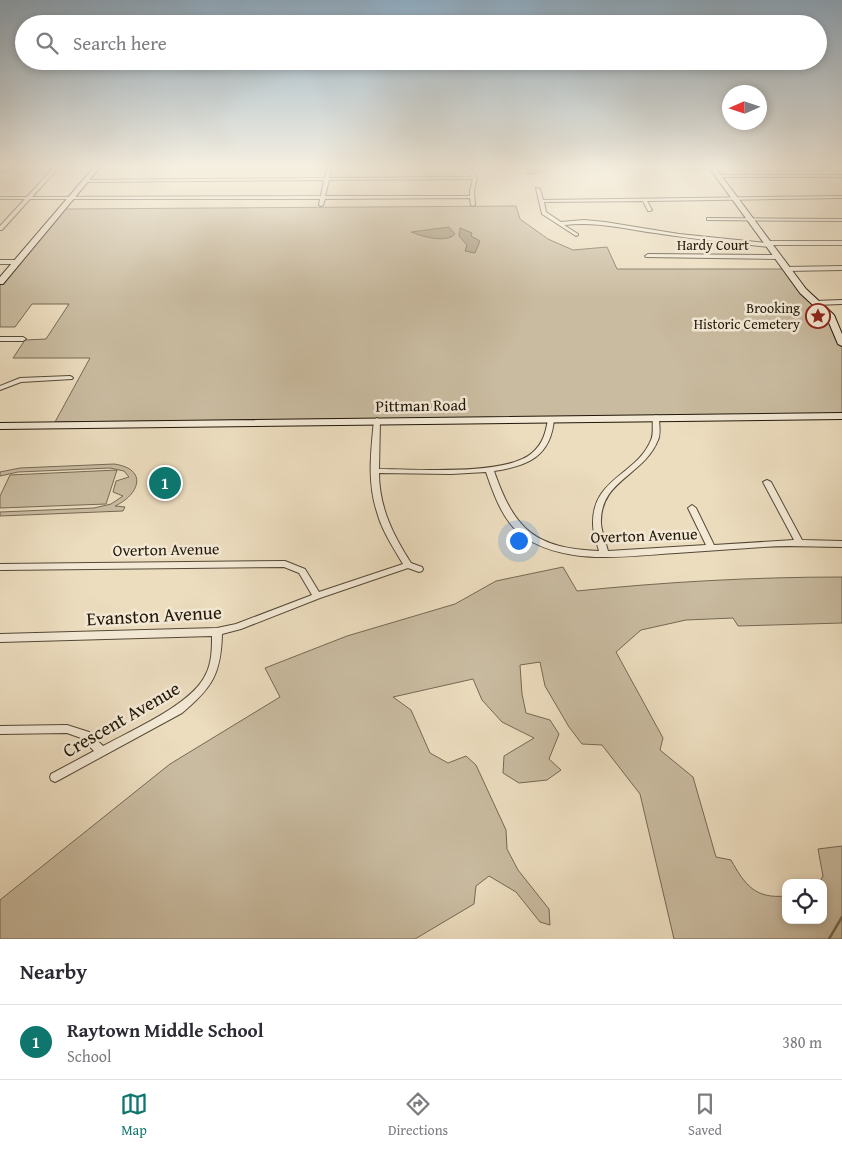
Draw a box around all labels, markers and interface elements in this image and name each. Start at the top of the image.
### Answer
search box [15,15,827,70]
icon: search [33,29,61,57]
text: Search here [73,29,167,57]
north arrow [722,85,767,130]
street label: Hardy Court [677,235,749,255]
place label: Brooking Historic Cemetery [694,298,800,334]
place icon: Brooking Historic Cemetery [805,303,831,329]
street label: Pittman Road [375,392,467,418]
pin: 1 [149,464,181,502]
street label: Overton Avenue [590,521,698,549]
your location [506,528,532,554]
street label: Overton Avenue [112,536,220,562]
street label: Evanston Avenue [86,597,222,633]
street label: Crescent Avenue [57,674,185,764]
map controls [782,879,827,924]
button: locate [782,879,827,924]
text: Nearby [20,956,87,987]
text: Raytown Middle School [67,1016,264,1044]
text: 1 [32,1030,40,1054]
text: 380 m [782,1030,822,1054]
text: School [67,1044,111,1068]
tab: Map [120,1090,148,1140]
tab: Directions [388,1090,448,1140]
tab: Saved [688,1090,722,1140]

